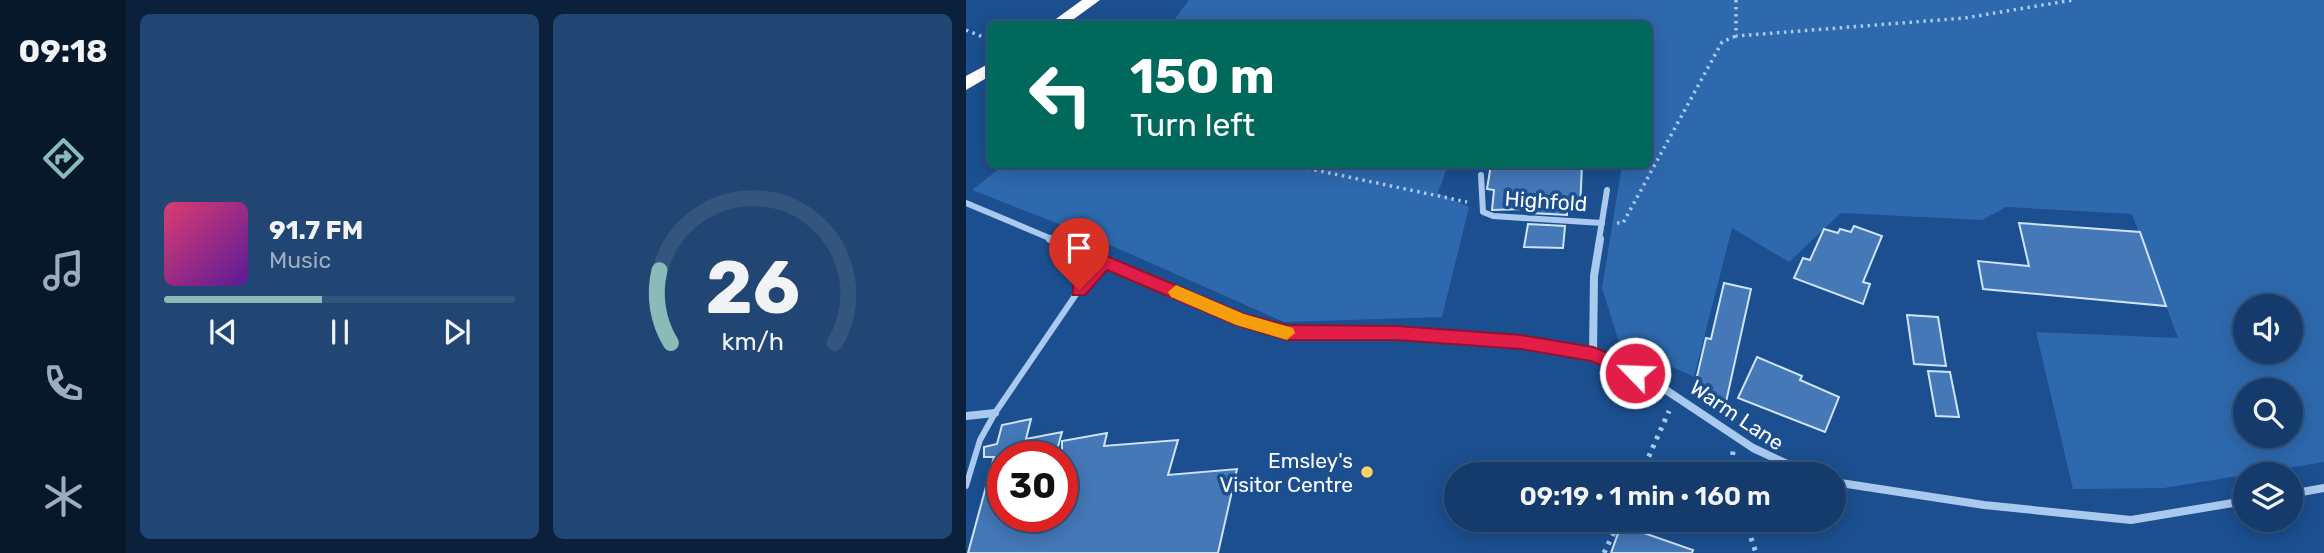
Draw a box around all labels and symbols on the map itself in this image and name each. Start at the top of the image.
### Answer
street label: Highfold [1504,186,1588,216]
pin [1049,218,1109,290]
position arrow [1598,336,1672,410]
street label: Warm Lane [1685,375,1789,455]
speed limit sign: 30 [987,441,1078,532]
place label: Emsley's Visitor Centre [1219,448,1353,497]
marker: Emsley's Visitor Centre [1359,464,1375,480]

